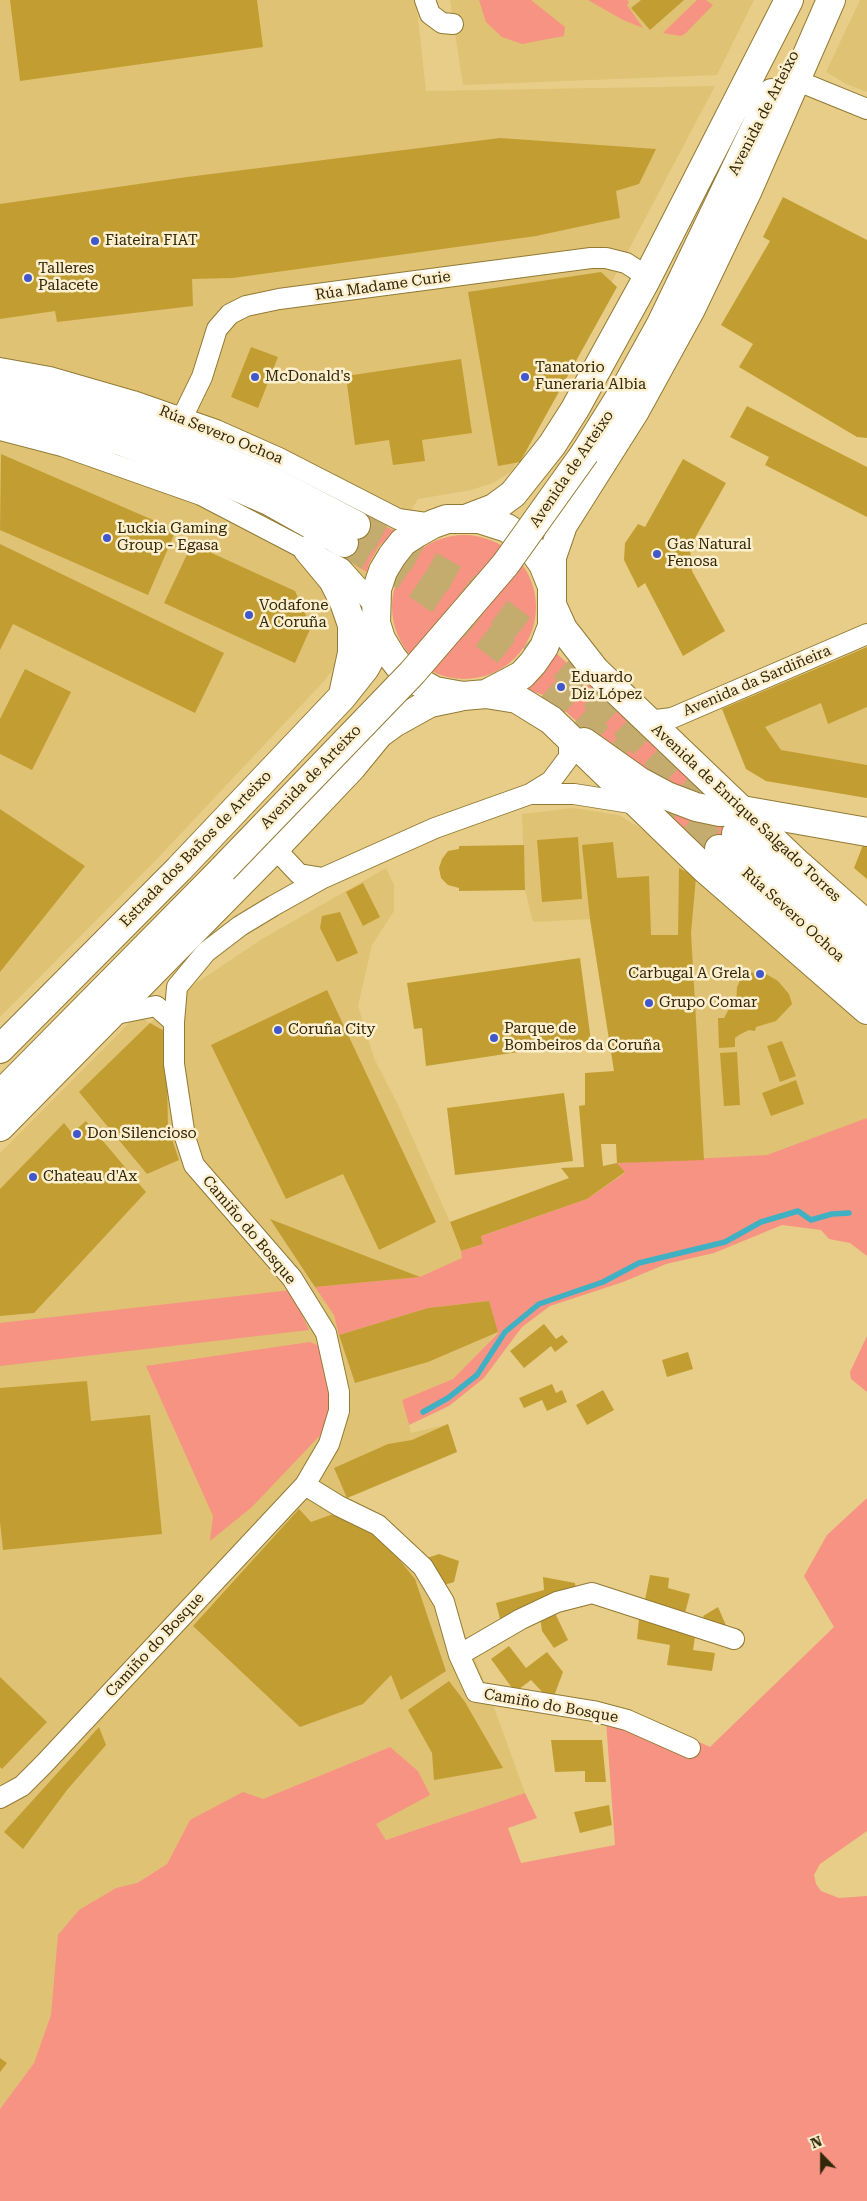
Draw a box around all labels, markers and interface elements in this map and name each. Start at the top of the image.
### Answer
street label: Avenida de Arteixo [725,48,803,178]
place label: Fiateira FIAT [105,232,198,250]
marker: Fiateira FIAT [89,235,101,247]
place label: Talleres Palacete [38,260,98,295]
street label: Rúa Madame Curie [314,268,452,304]
marker: Talleres Palacete [22,272,34,284]
place label: Tanatorio Funeraria Albia [535,359,646,394]
place label: McDonald's [265,368,350,386]
marker: McDonald's [249,371,261,383]
marker: Tanatorio Funeraria Albia [519,371,531,383]
street label: Rúa Severo Ochoa [156,402,286,468]
street label: Avenida de Arteixo [526,407,618,531]
place label: Luckia Gaming Group - Egasa [117,520,227,555]
marker: Luckia Gaming Group - Egasa [101,532,113,544]
place label: Gas Natural Fenosa [667,536,751,571]
marker: Gas Natural Fenosa [651,548,663,560]
place label: Vodafone A Coruña [259,597,329,632]
marker: Vodafone A Coruña [243,609,255,621]
street label: Avenida da Sardiñeira [680,642,834,720]
place label: Eduardo Diz López [571,669,642,704]
marker: Eduardo Diz López [555,681,567,693]
street label: Avenida de Enrique Salgado Torres [648,720,844,906]
street label: Avenida de Arteixo [257,721,365,833]
street label: Estrada dos Baños de Arteixo [116,767,276,931]
street label: Rúa Severo Ochoa [738,864,848,966]
place label: Carbugal A Grela [628,965,750,983]
marker: Carbugal A Grela [754,968,766,980]
place label: Grupo Comar [659,994,757,1012]
marker: Grupo Comar [643,997,655,1009]
place label: Parque de Bombeiros da Coruña [504,1020,661,1055]
place label: Coruña City [288,1021,375,1039]
marker: Coruña City [272,1024,284,1036]
marker: Parque de Bombeiros da Coruña [488,1032,500,1044]
place label: Don Silencioso [87,1125,197,1143]
marker: Don Silencioso [71,1128,83,1140]
place label: Chateau d'Ax [43,1168,137,1186]
marker: Chateau d'Ax [27,1171,39,1183]
street label: Camiño do Bosque [198,1172,300,1288]
street label: Camiño do Bosque [102,1589,208,1701]
street label: Camiño do Bosque [482,1685,620,1727]
north arrow [797,2131,847,2181]
text: N [808,2133,824,2152]

